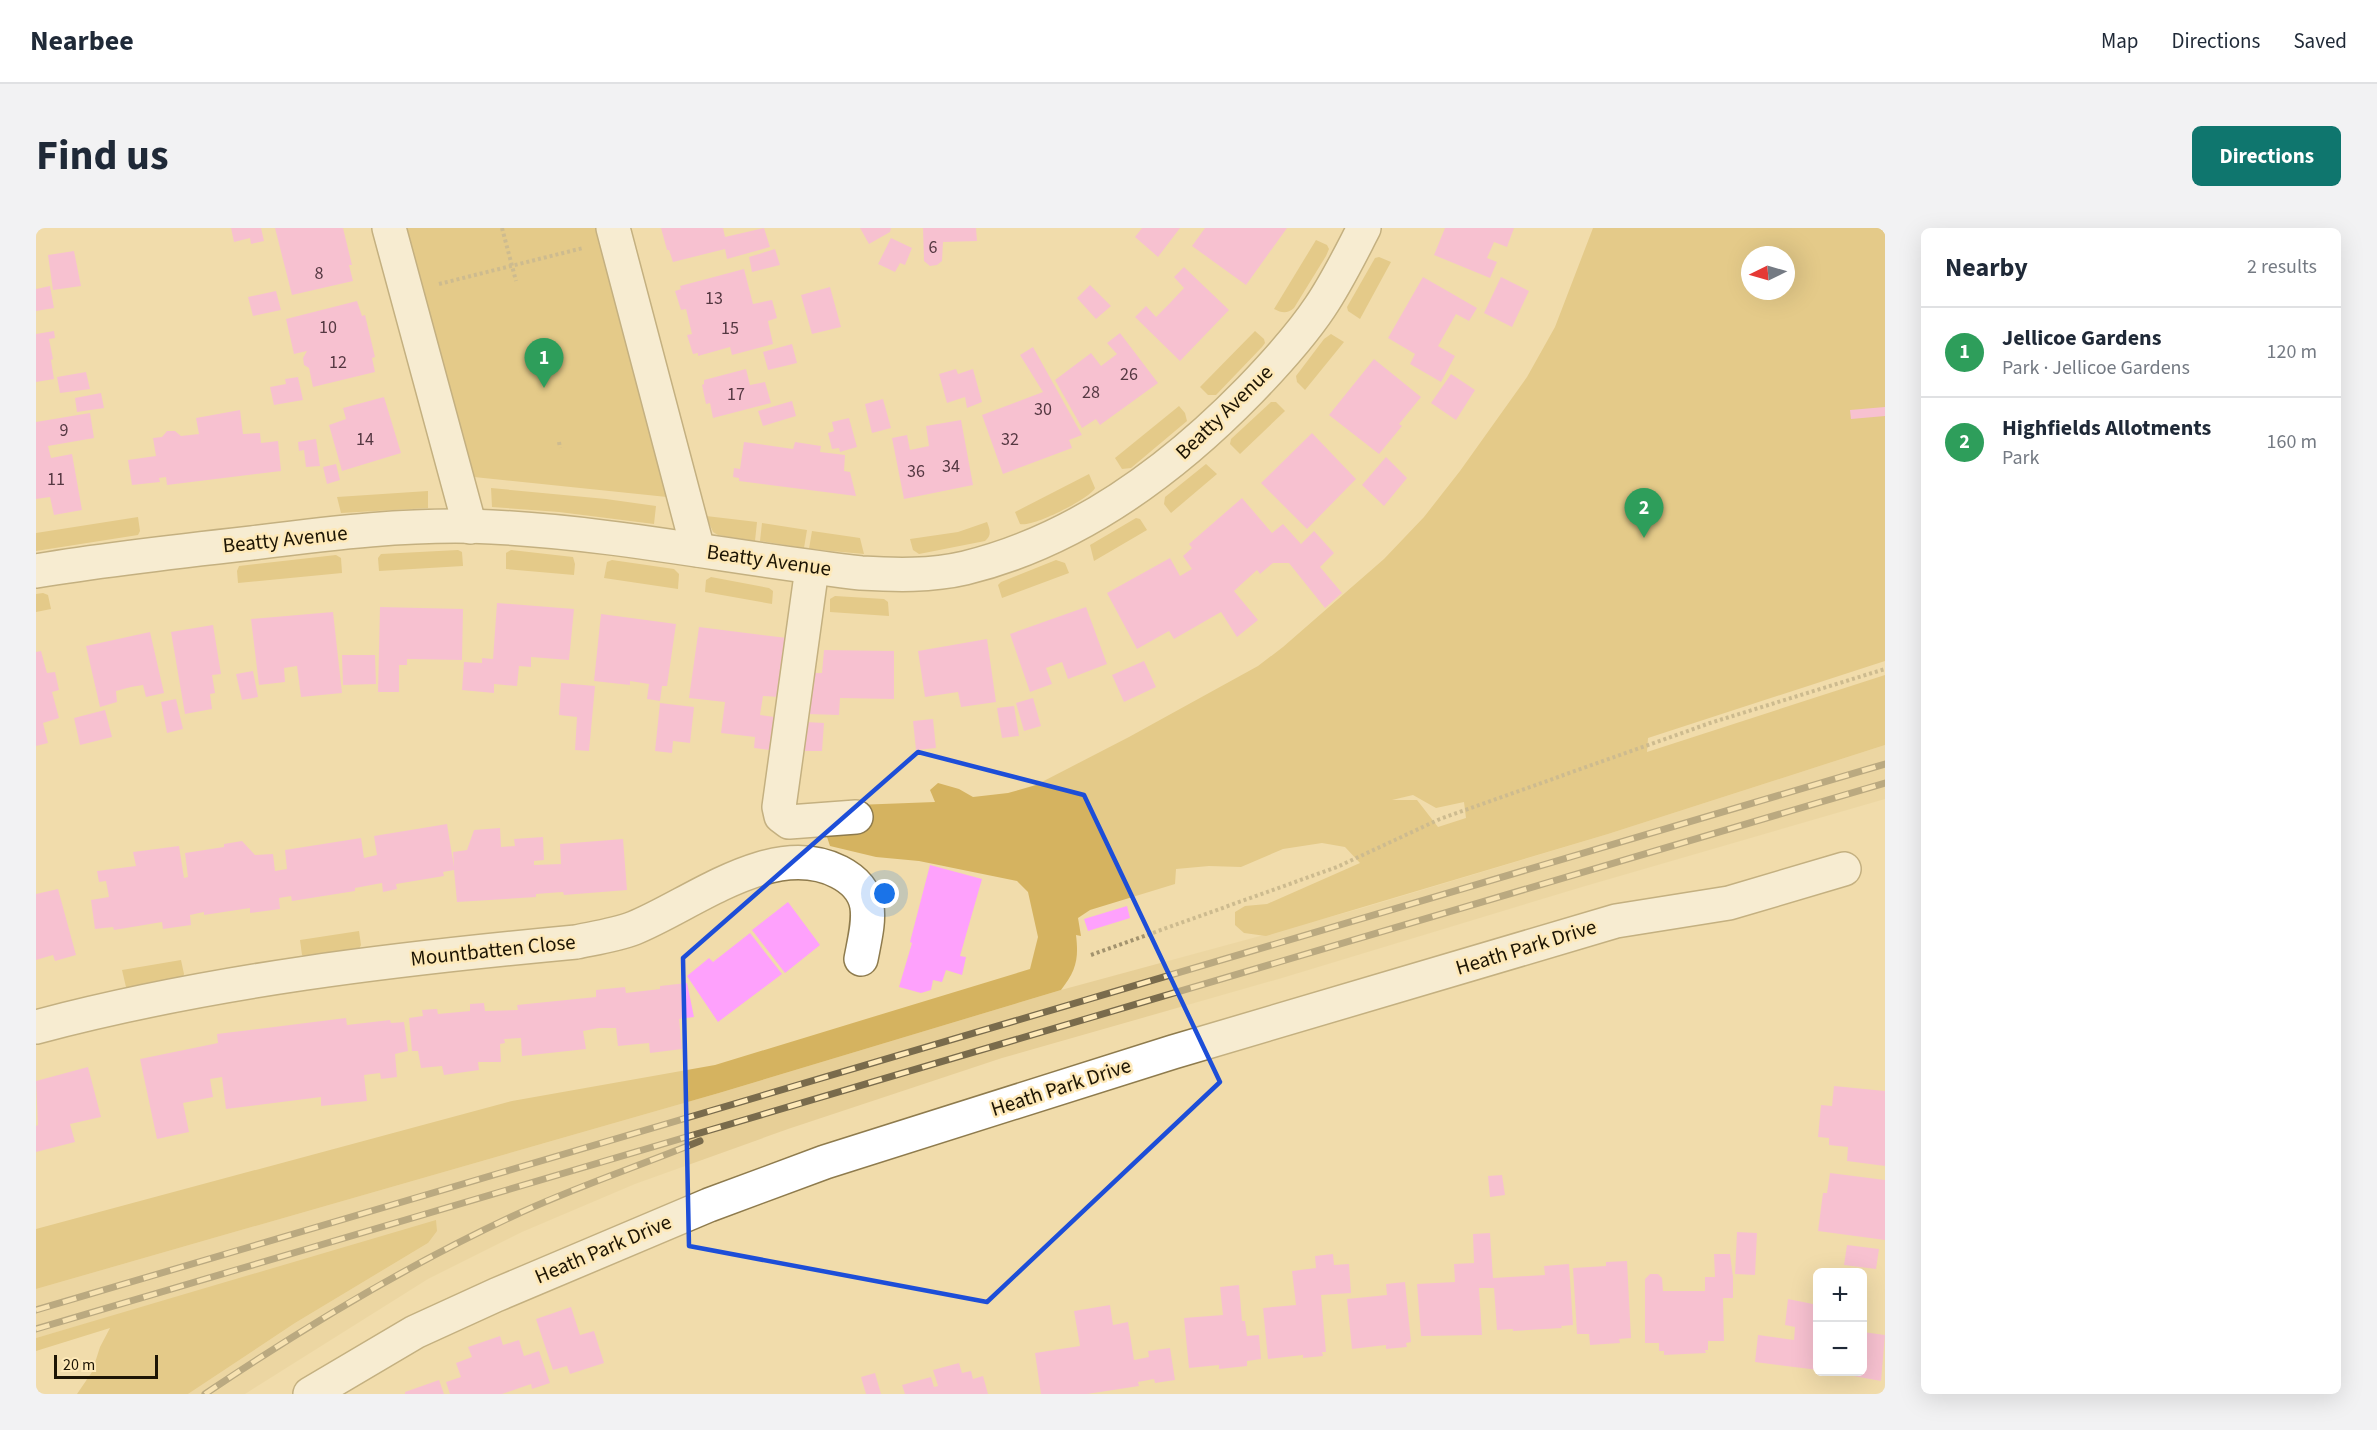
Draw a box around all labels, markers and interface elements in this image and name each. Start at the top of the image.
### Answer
text: Nearbee [30,21,134,61]
text: Map [2101,26,2139,56]
text: Directions [2172,26,2260,56]
text: Saved [2293,26,2347,56]
text: Find us [36,126,169,186]
button: Directions [2192,126,2341,186]
house number: 6 [929,235,938,260]
north arrow [1741,246,1795,300]
text: Nearby [1945,249,2028,286]
text: 2 results [2247,253,2317,281]
house number: 8 [315,261,324,286]
house number: 13 [705,286,723,311]
house number: 10 [319,315,337,340]
house number: 15 [721,316,739,341]
text: Jellicoe Gardens [2002,322,2161,354]
pin: 1 [524,338,564,388]
text: 1 [1959,338,1970,366]
text: 120 m [2267,338,2317,366]
house number: 12 [329,350,347,375]
text: Park · Jellicoe Gardens [2002,354,2190,382]
street label: Beatty Avenue [1169,358,1279,466]
house number: 26 [1120,362,1138,387]
house number: 28 [1082,380,1100,405]
house number: 17 [727,382,745,407]
house number: 30 [1034,397,1052,422]
text: Highfields Allotments [2002,412,2211,444]
house number: 9 [60,418,69,443]
house number: 14 [356,427,374,452]
house number: 32 [1001,427,1019,452]
text: 2 [1959,428,1970,456]
text: 160 m [2267,428,2317,456]
text: Park [2002,444,2039,472]
house number: 34 [942,454,960,479]
house number: 36 [907,459,925,484]
house number: 11 [47,467,65,492]
pin: 2 [1624,488,1664,538]
street label: Beatty Avenue [221,518,349,560]
street label: Beatty Avenue [705,536,833,584]
your location [870,879,899,908]
street label: Heath Park Drive [1452,911,1600,983]
street label: Mountbatten Close [409,926,577,974]
street label: Heath Park Drive [987,1050,1135,1124]
street label: Heath Park Drive [530,1207,676,1291]
map controls [1813,1268,1867,1376]
button: + [1813,1268,1867,1322]
button: − [1813,1322,1867,1376]
scale bar [54,1352,158,1380]
text: 20 m [63,1354,95,1376]

